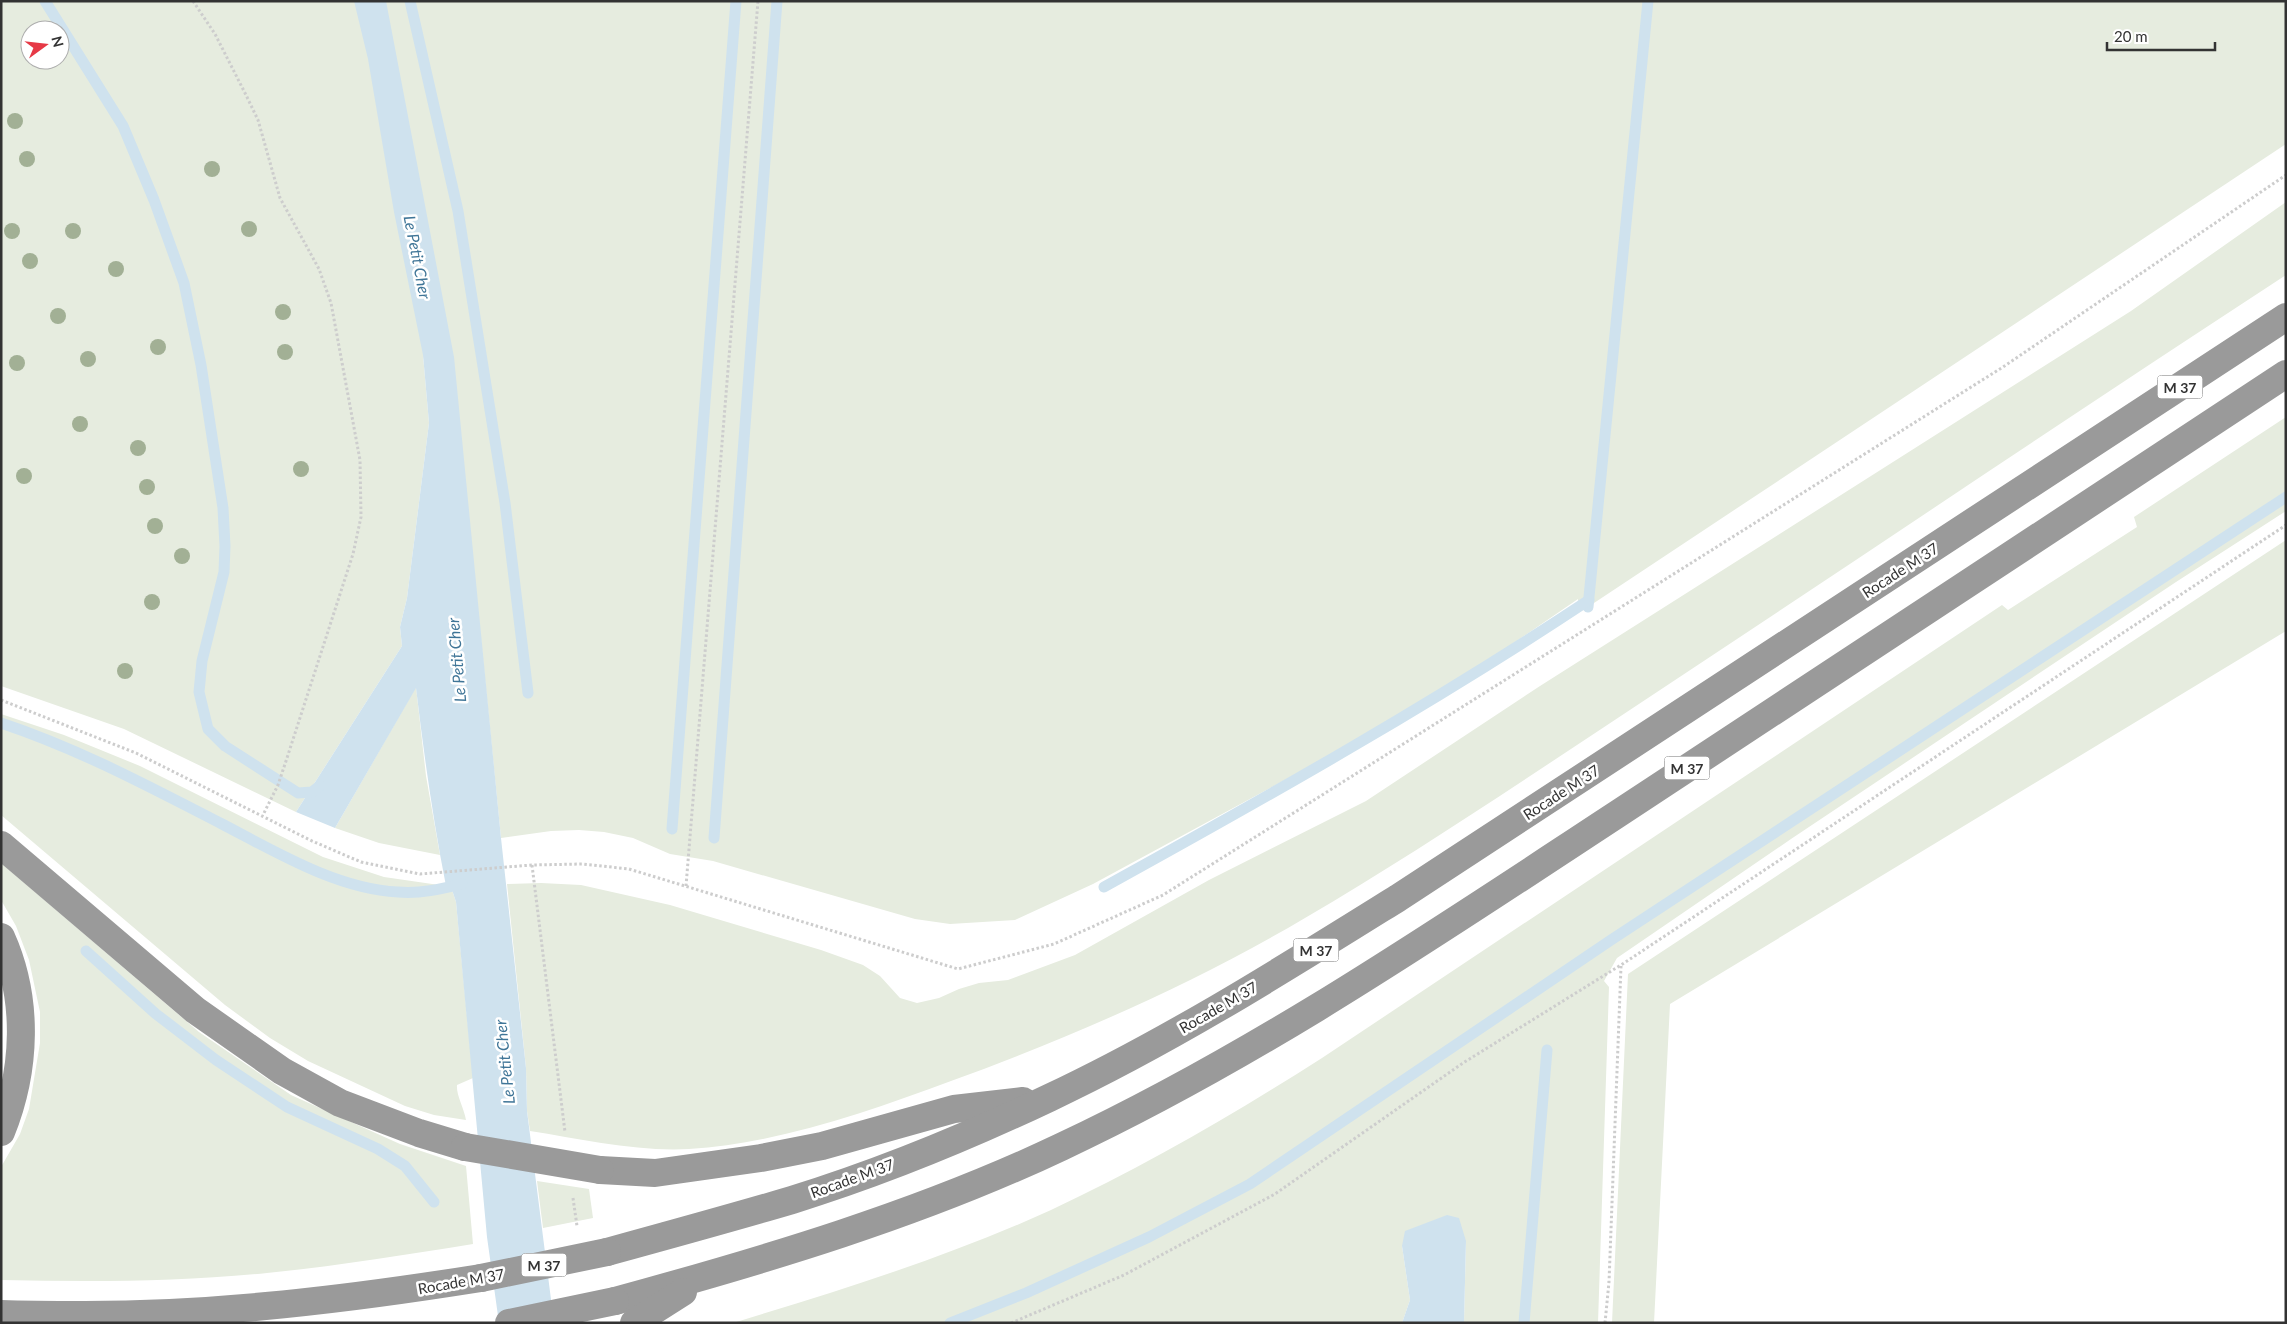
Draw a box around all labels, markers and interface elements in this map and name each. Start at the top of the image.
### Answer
north arrow [20,20,70,70]
scale bar [2107,20,2214,52]
text: 20 m [2114,27,2148,45]
text: N [48,34,68,49]
water label: Le Petit Cher [401,214,436,301]
road number: M 37 [2158,376,2202,398]
street label: Rocade M 37 [1858,538,1942,601]
water label: Le Petit Cher [443,616,469,703]
road number: M 37 [1664,756,1710,780]
street label: Rocade M 37 [1519,760,1603,823]
road number: M 37 [1294,938,1338,962]
street label: Rocade M 37 [1176,977,1261,1037]
water label: Le Petit Cher [490,1018,518,1105]
street label: Rocade M 37 [808,1155,896,1201]
road number: M 37 [522,1254,566,1276]
street label: Rocade M 37 [416,1264,506,1297]

